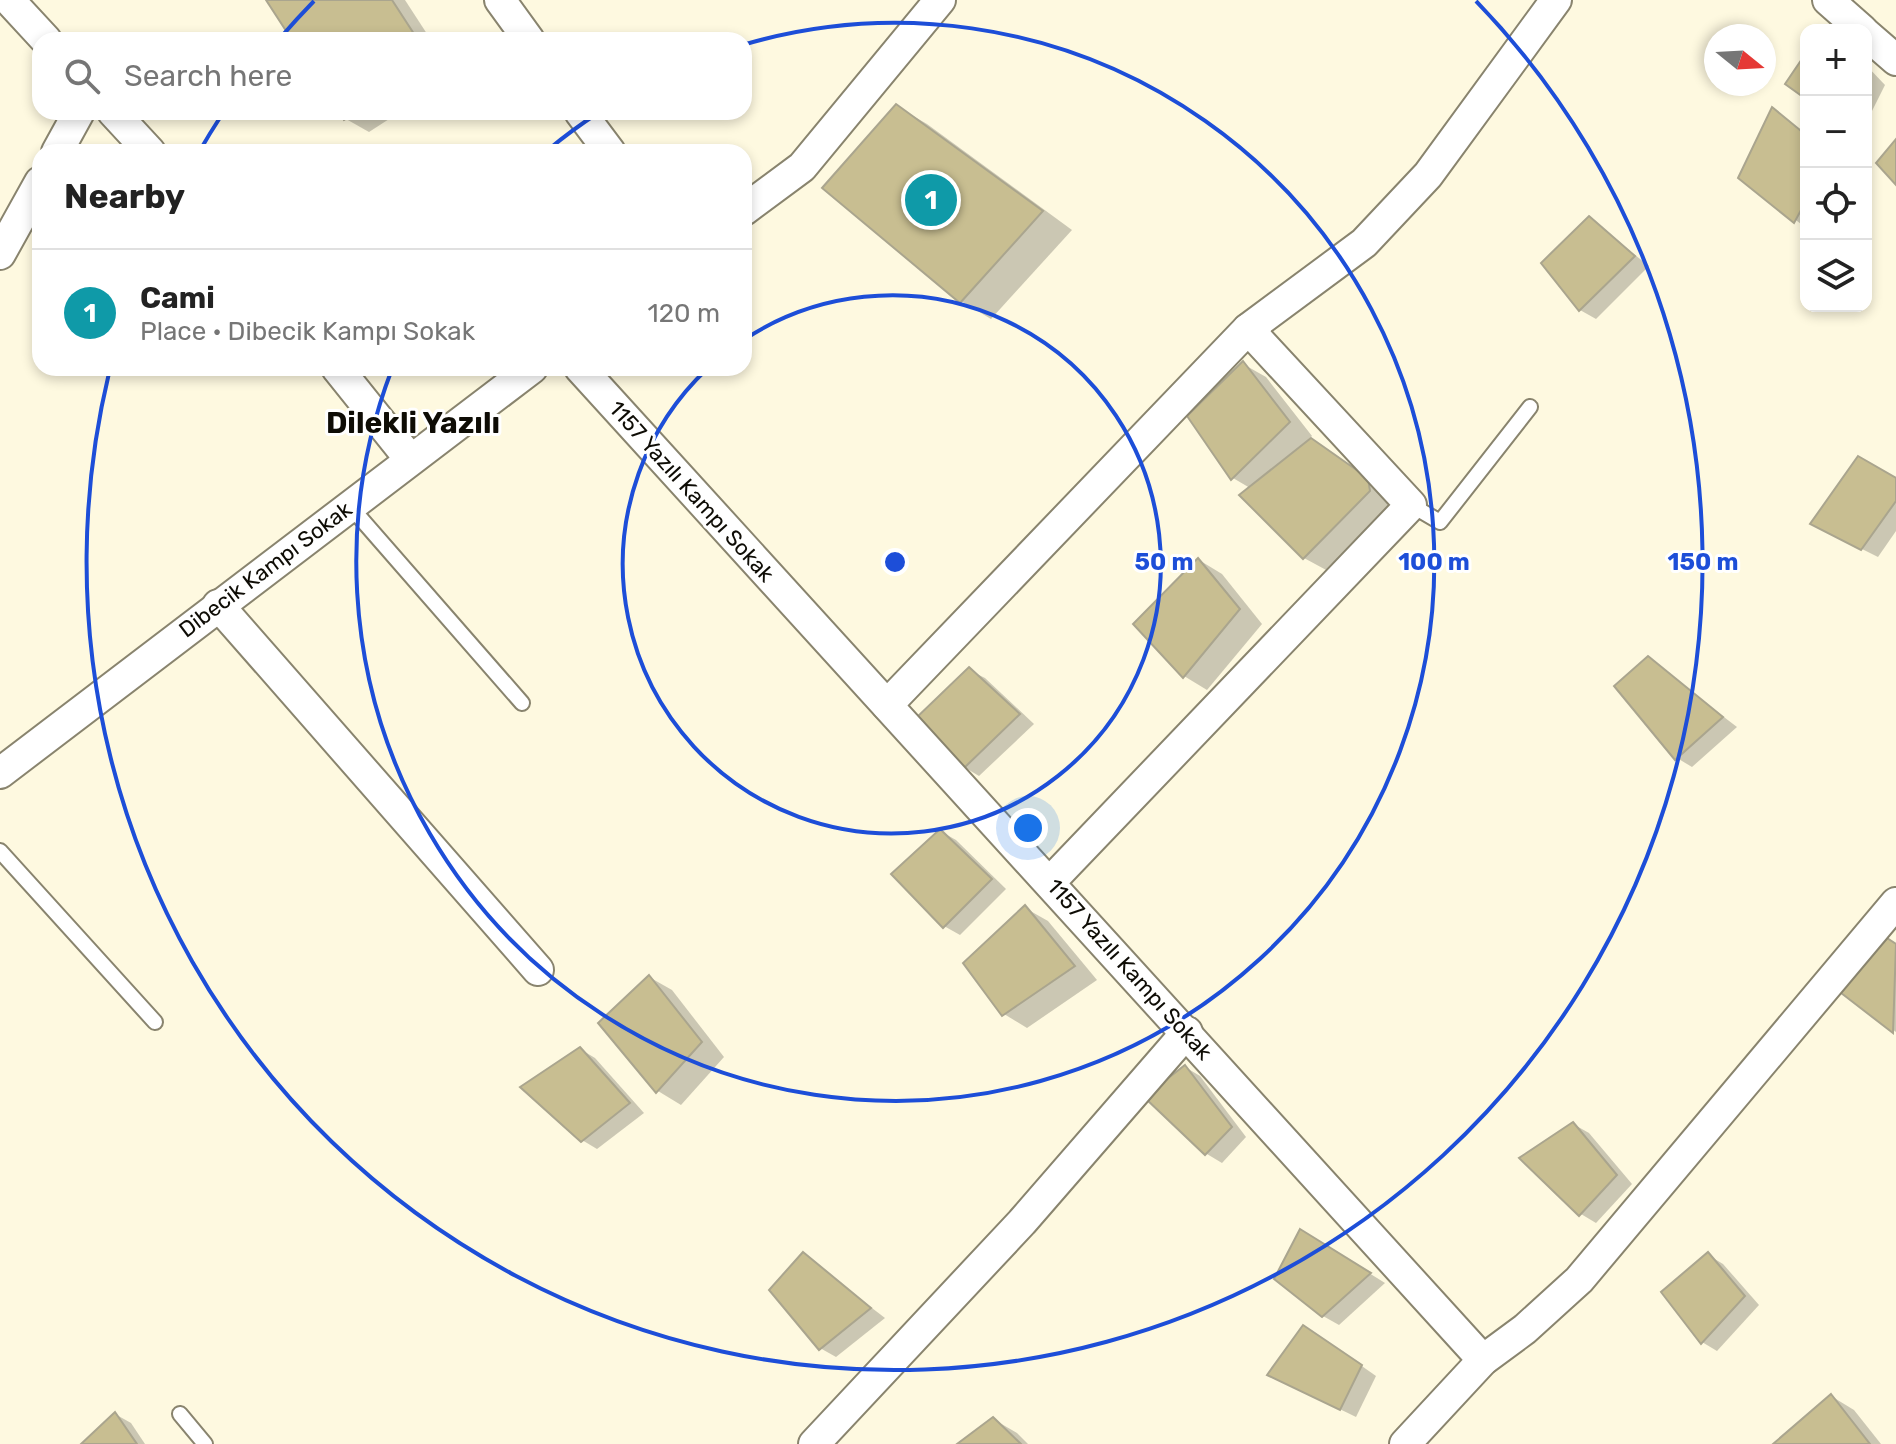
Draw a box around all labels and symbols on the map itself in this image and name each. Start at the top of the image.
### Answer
north arrow [1704,24,1776,96]
pin: 1 [905,170,957,230]
street label: 1157 Yazılı Kampı Sokak [603,395,780,588]
district label: Dilekli Yazılı [326,405,500,441]
street label: Dibecik Kampı Sokak [174,495,358,643]
centre of rings [881,548,909,576]
text: 50 m [1135,548,1193,576]
text: 100 m [1398,548,1470,576]
text: 150 m [1668,548,1738,576]
your location [1008,808,1048,848]
street label: 1157 Yazılı Kampı Sokak [1041,873,1218,1066]

